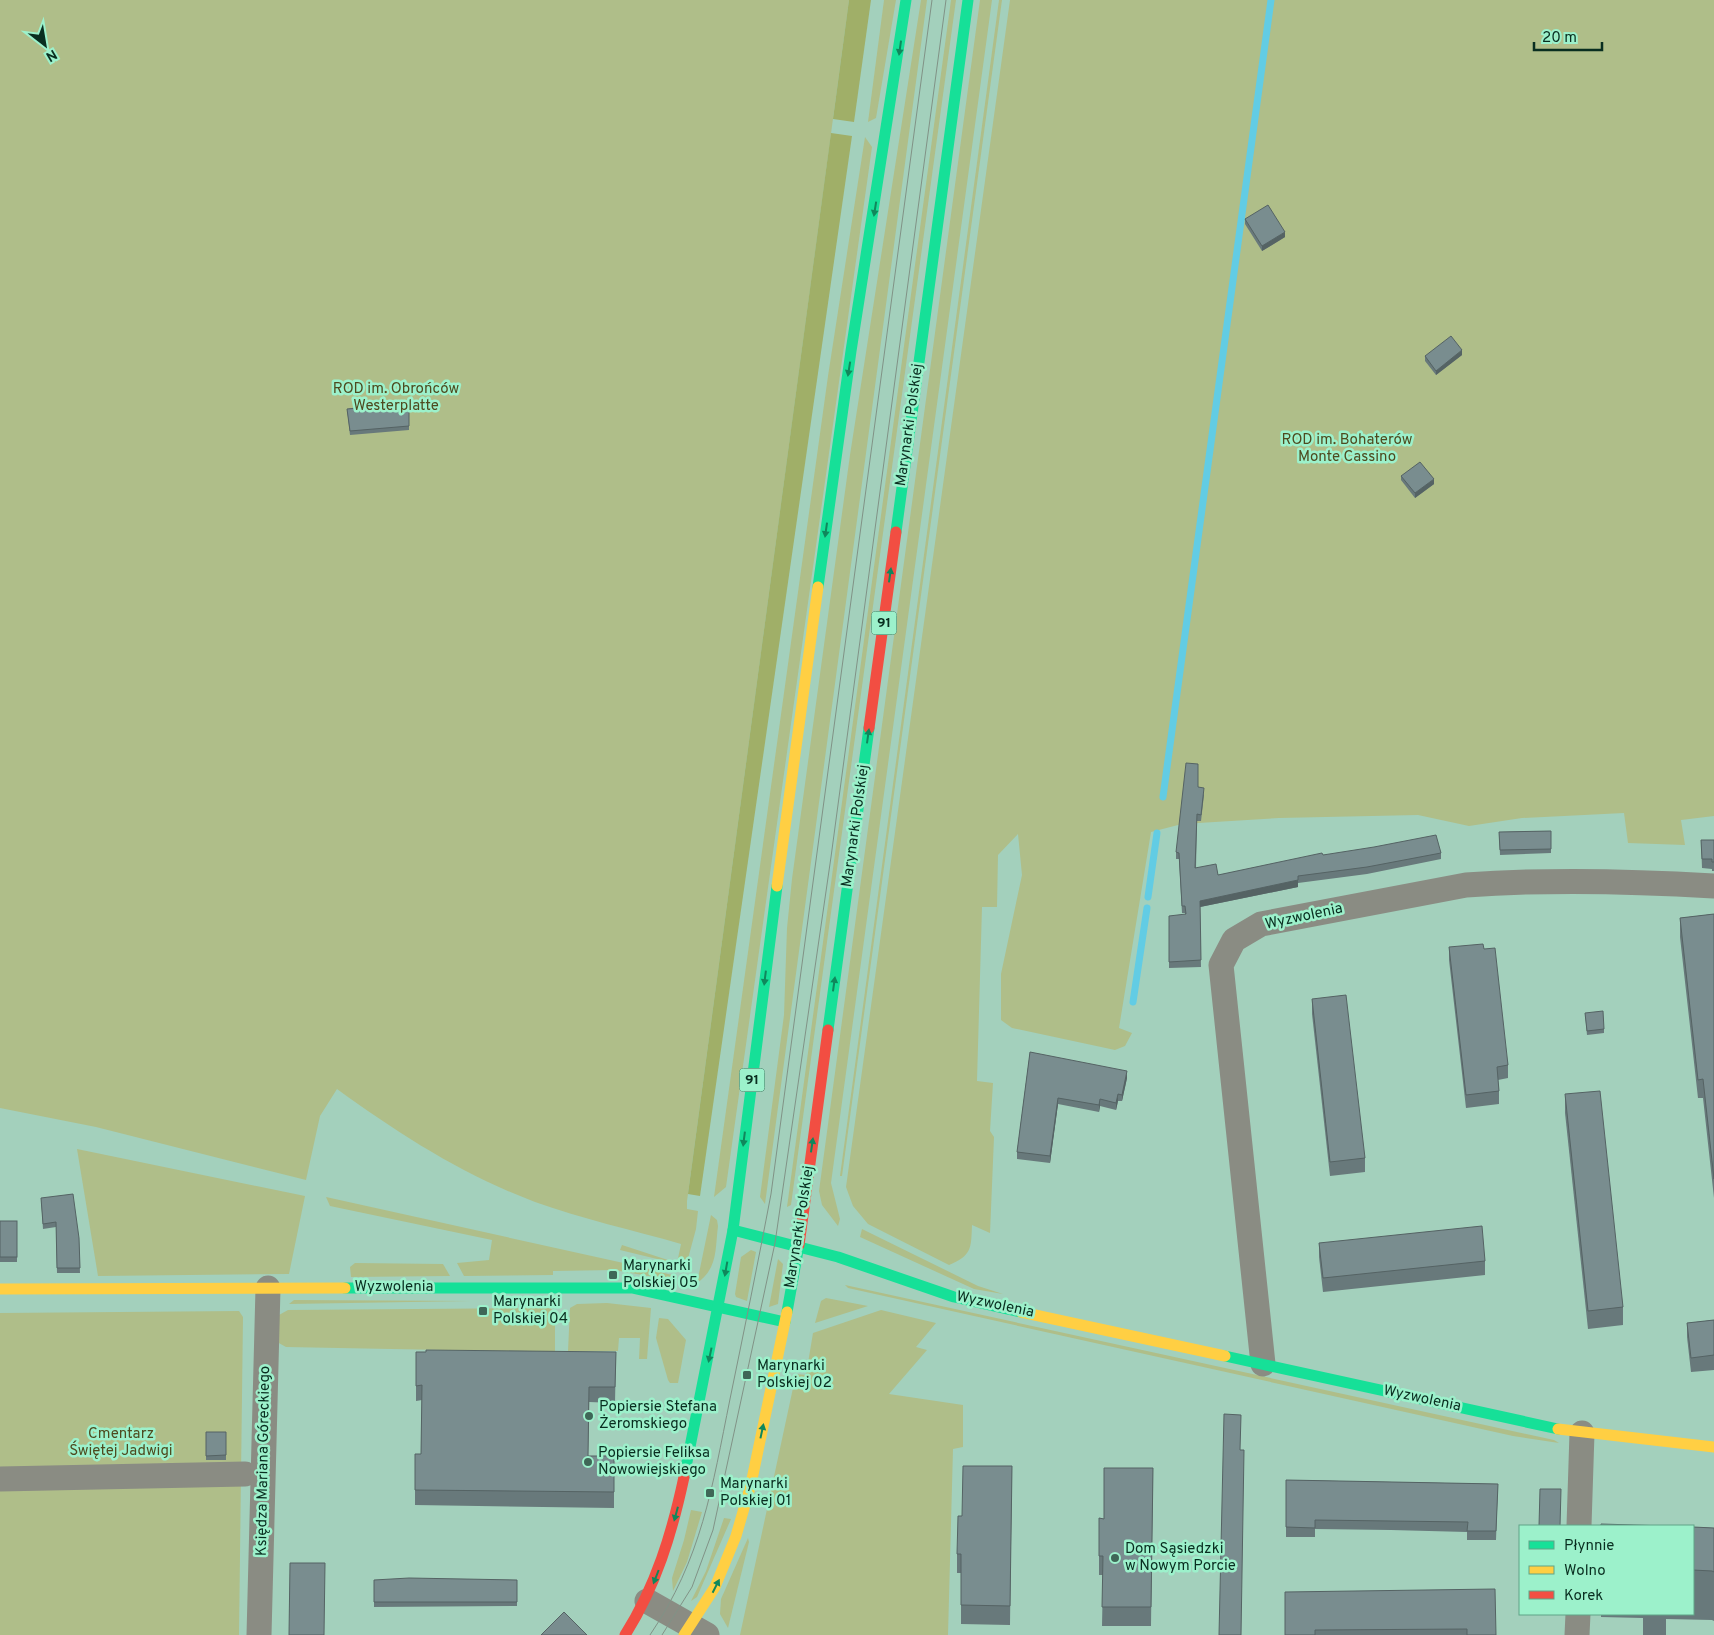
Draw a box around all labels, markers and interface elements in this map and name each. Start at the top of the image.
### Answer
north arrow [20,20,70,70]
scale bar [1534,20,1602,52]
text: 20 m [1542,29,1577,48]
one-way arrow [895,41,903,57]
text: N [42,45,60,65]
one-way arrow [871,201,879,217]
one-way arrow [845,362,853,378]
street label: Marynarki Polskiej [892,362,928,488]
park label: ROD im. Obrońców Westerplatte [333,380,460,416]
park label: ROD im. Bohaterów Monte Cassino [1282,431,1413,467]
one-way arrow [822,523,830,539]
one-way arrow [886,567,894,583]
road number: 91 [872,612,896,634]
one-way arrow [864,728,872,744]
street label: Marynarki Polskiej [838,763,874,889]
street label: Wyzwolenia [1263,900,1345,934]
one-way arrow [761,971,769,987]
one-way arrow [830,976,838,992]
road number: 91 [740,1068,764,1092]
one-way arrow [740,1132,748,1148]
one-way arrow [808,1137,816,1153]
street label: Marynarki Polskiej [781,1164,819,1290]
place label: Marynarki Polskiej 05 [623,1257,698,1293]
one-way arrow [722,1261,730,1277]
marker: Marynarki Polskiej 05 [607,1269,619,1281]
street label: Wyzwolenia [355,1278,433,1297]
street label: Wyzwolenia [954,1288,1036,1322]
place label: Marynarki Polskiej 04 [493,1293,568,1329]
marker: Marynarki Polskiej 04 [477,1305,489,1317]
one-way arrow [706,1347,714,1362]
place label: Marynarki Polskiej 02 [757,1357,832,1393]
street label: Księdza Mariana Góreckiego [253,1366,275,1556]
marker: Marynarki Polskiej 02 [741,1369,753,1381]
street label: Wyzwolenia [1381,1382,1463,1416]
place label: Popiersie Stefana Żeromskiego [599,1398,717,1434]
marker: Popiersie Stefana Żeromskiego [583,1410,595,1422]
one-way arrow [759,1423,767,1439]
park label: Cmentarz Świętej Jadwigi [69,1425,173,1461]
place label: Popiersie Feliksa Nowowiejskiego [598,1444,710,1480]
marker: Popiersie Feliksa Nowowiejskiego [582,1456,594,1468]
place label: Marynarki Polskiej 01 [720,1475,791,1511]
marker: Marynarki Polskiej 01 [704,1487,716,1499]
one-way arrow [671,1506,679,1521]
legend [1519,1525,1694,1615]
text: Płynnie [1564,1537,1614,1556]
place label: Dom Sąsiedzki w Nowym Porcie [1125,1540,1236,1576]
marker: Dom Sąsiedzki w Nowym Porcie [1109,1552,1121,1564]
text: Wolno [1564,1562,1606,1581]
one-way arrow [652,1570,660,1585]
one-way arrow [712,1579,720,1593]
text: Korek [1564,1587,1603,1606]

